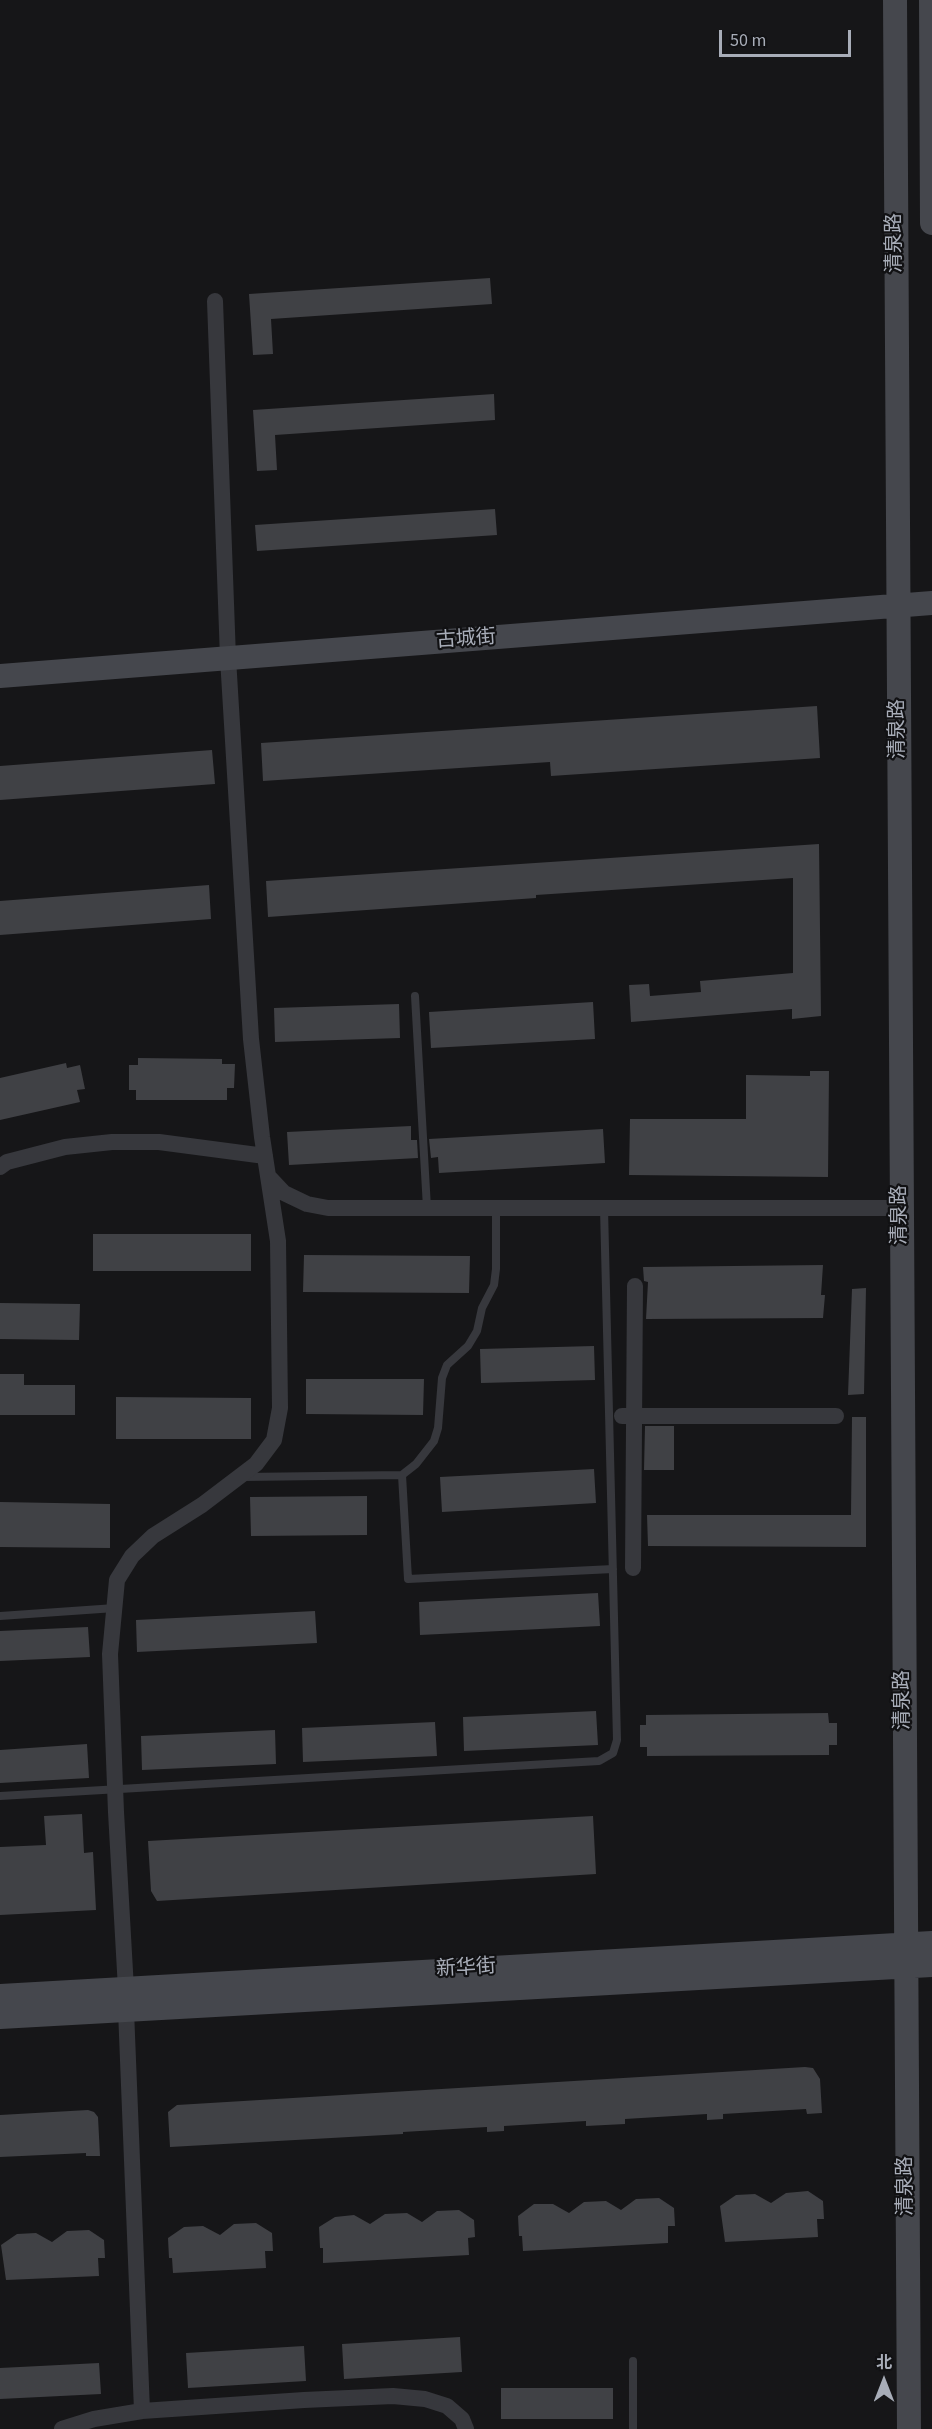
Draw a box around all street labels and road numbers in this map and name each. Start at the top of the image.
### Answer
street label: 清泉路 [884,213,908,273]
street label: 古城街 [435,626,497,654]
street label: 清泉路 [887,699,911,759]
street label: 清泉路 [889,1185,913,1245]
street label: 清泉路 [892,1670,916,1730]
street label: 新华街 [435,1955,497,1983]
street label: 清泉路 [895,2156,919,2216]

